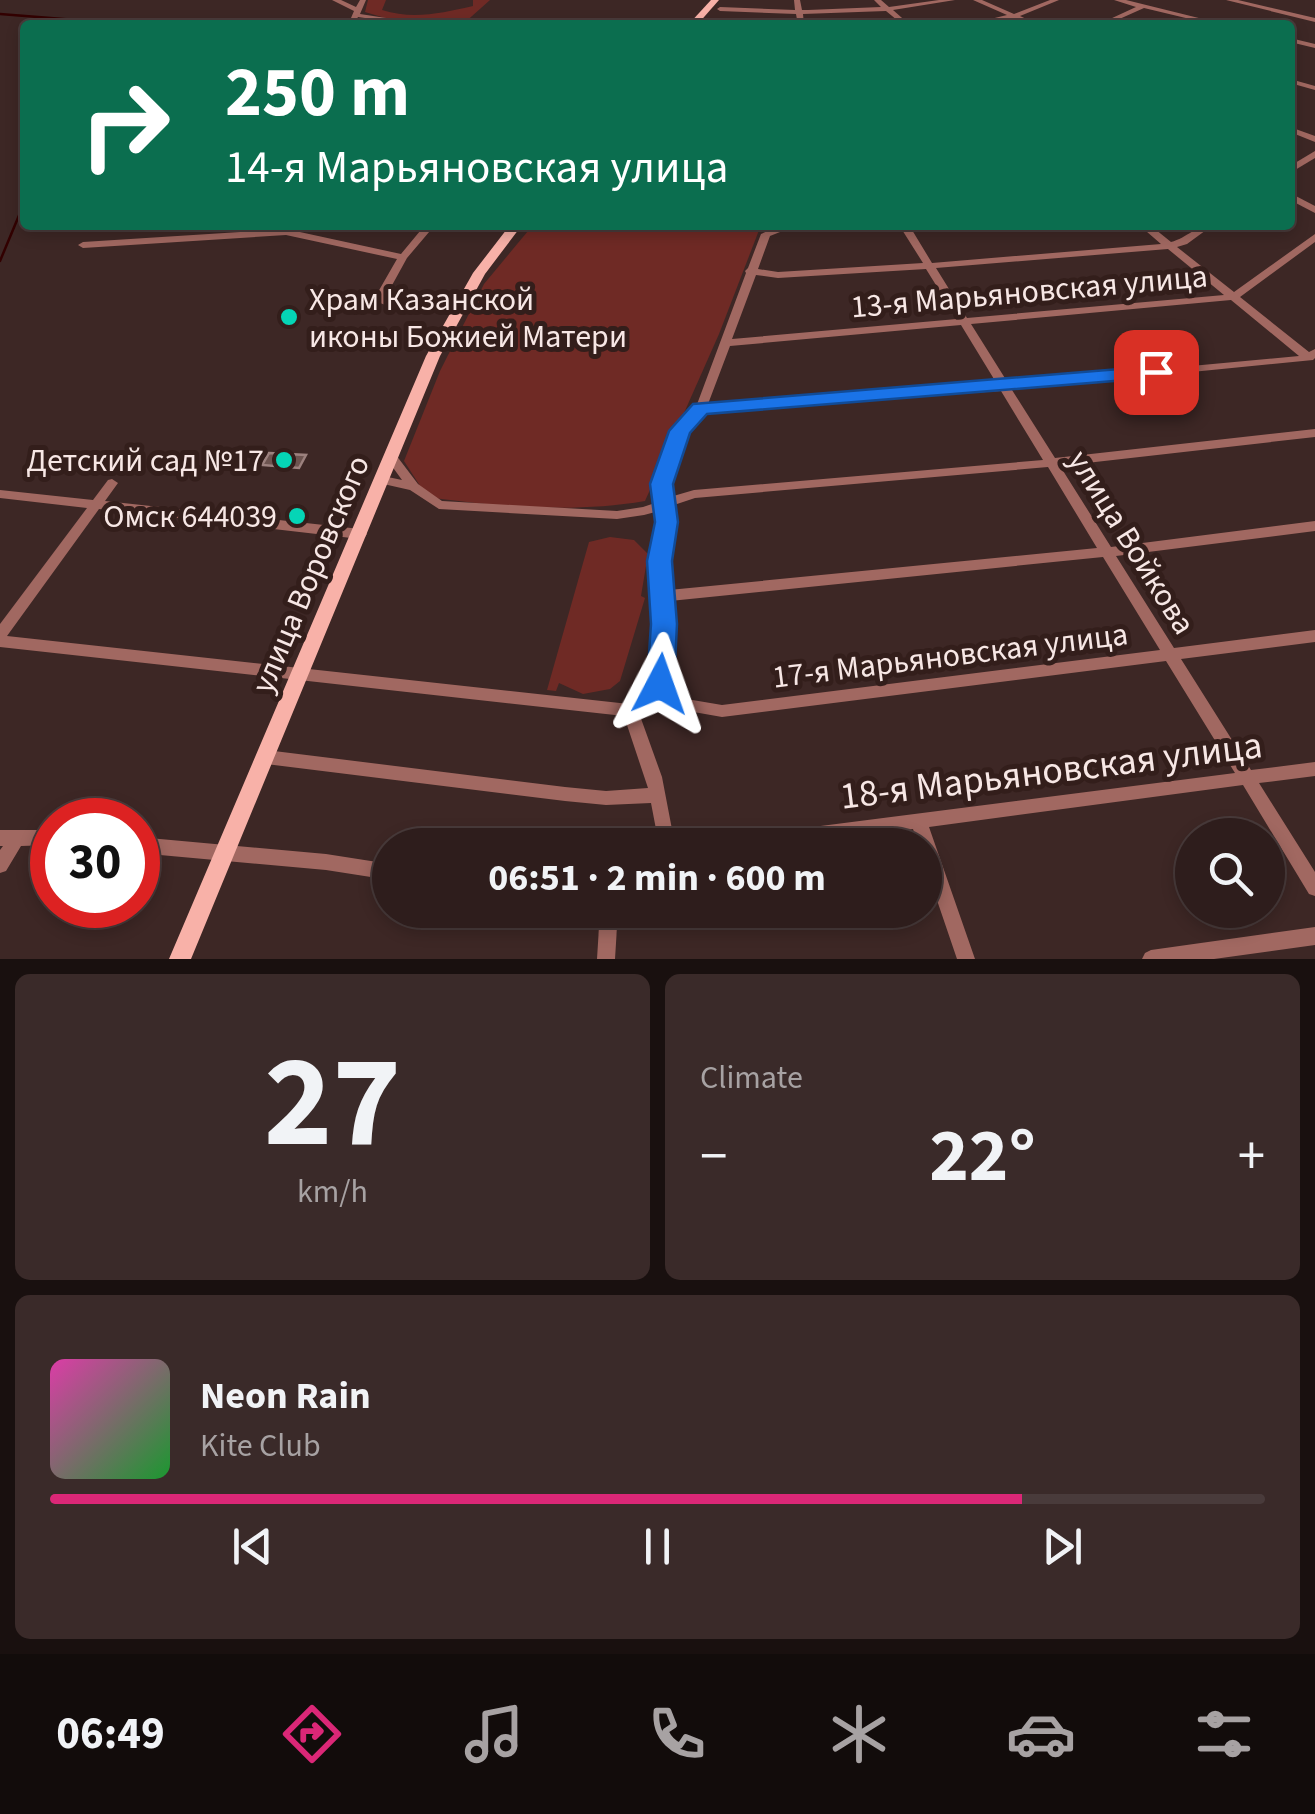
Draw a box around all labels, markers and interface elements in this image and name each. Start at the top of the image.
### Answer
text: 250 m [225,43,410,143]
icon: right [60,60,190,190]
text: 14-я Марьяновская улица [225,136,728,200]
street label: 13-я Марьяновская улица [849,253,1209,331]
place label: Храм Казанской иконы Божией Матери [309,277,627,360]
marker: Храм Казанской иконы Божией Матери [278,306,300,328]
pin [1114,330,1199,415]
icon: arrive [1129,345,1184,400]
place label: Детский сад №17 [26,438,264,484]
street label: улица Войкова [1056,441,1206,644]
street label: улица Воровского [240,448,382,700]
marker: Детский сад №17 [273,449,295,471]
place label: Омск 644039 [103,494,277,540]
marker: Омск 644039 [286,505,308,527]
street label: 17-я Марьяновская улица [770,611,1131,701]
position arrow [608,632,712,736]
street label: 18-я Марьяновская улица [837,718,1265,824]
speed limit sign: 30 [30,798,160,928]
map controls [1175,818,1285,928]
button: search [1175,818,1285,928]
text: 06:51 · 2 min · 600 m [488,851,826,905]
text: 27 [264,1011,401,1196]
text: Climate [700,1055,803,1101]
text: 22° [929,1103,1036,1210]
text: − [700,1118,727,1196]
text: + [1238,1118,1265,1196]
text: km/h [297,1169,368,1215]
text: Neon Rain [200,1369,371,1423]
text: Kite Club [200,1423,321,1469]
icon: previous [225,1519,280,1574]
icon: pause [630,1519,685,1574]
icon: next [1035,1519,1090,1574]
icon: directions [277,1699,347,1769]
icon: music [459,1699,529,1769]
icon: phone [642,1699,712,1769]
icon: climate [824,1699,894,1769]
icon: car [1006,1699,1076,1769]
icon: filters [1189,1699,1259,1769]
text: 06:49 [56,1702,165,1766]

